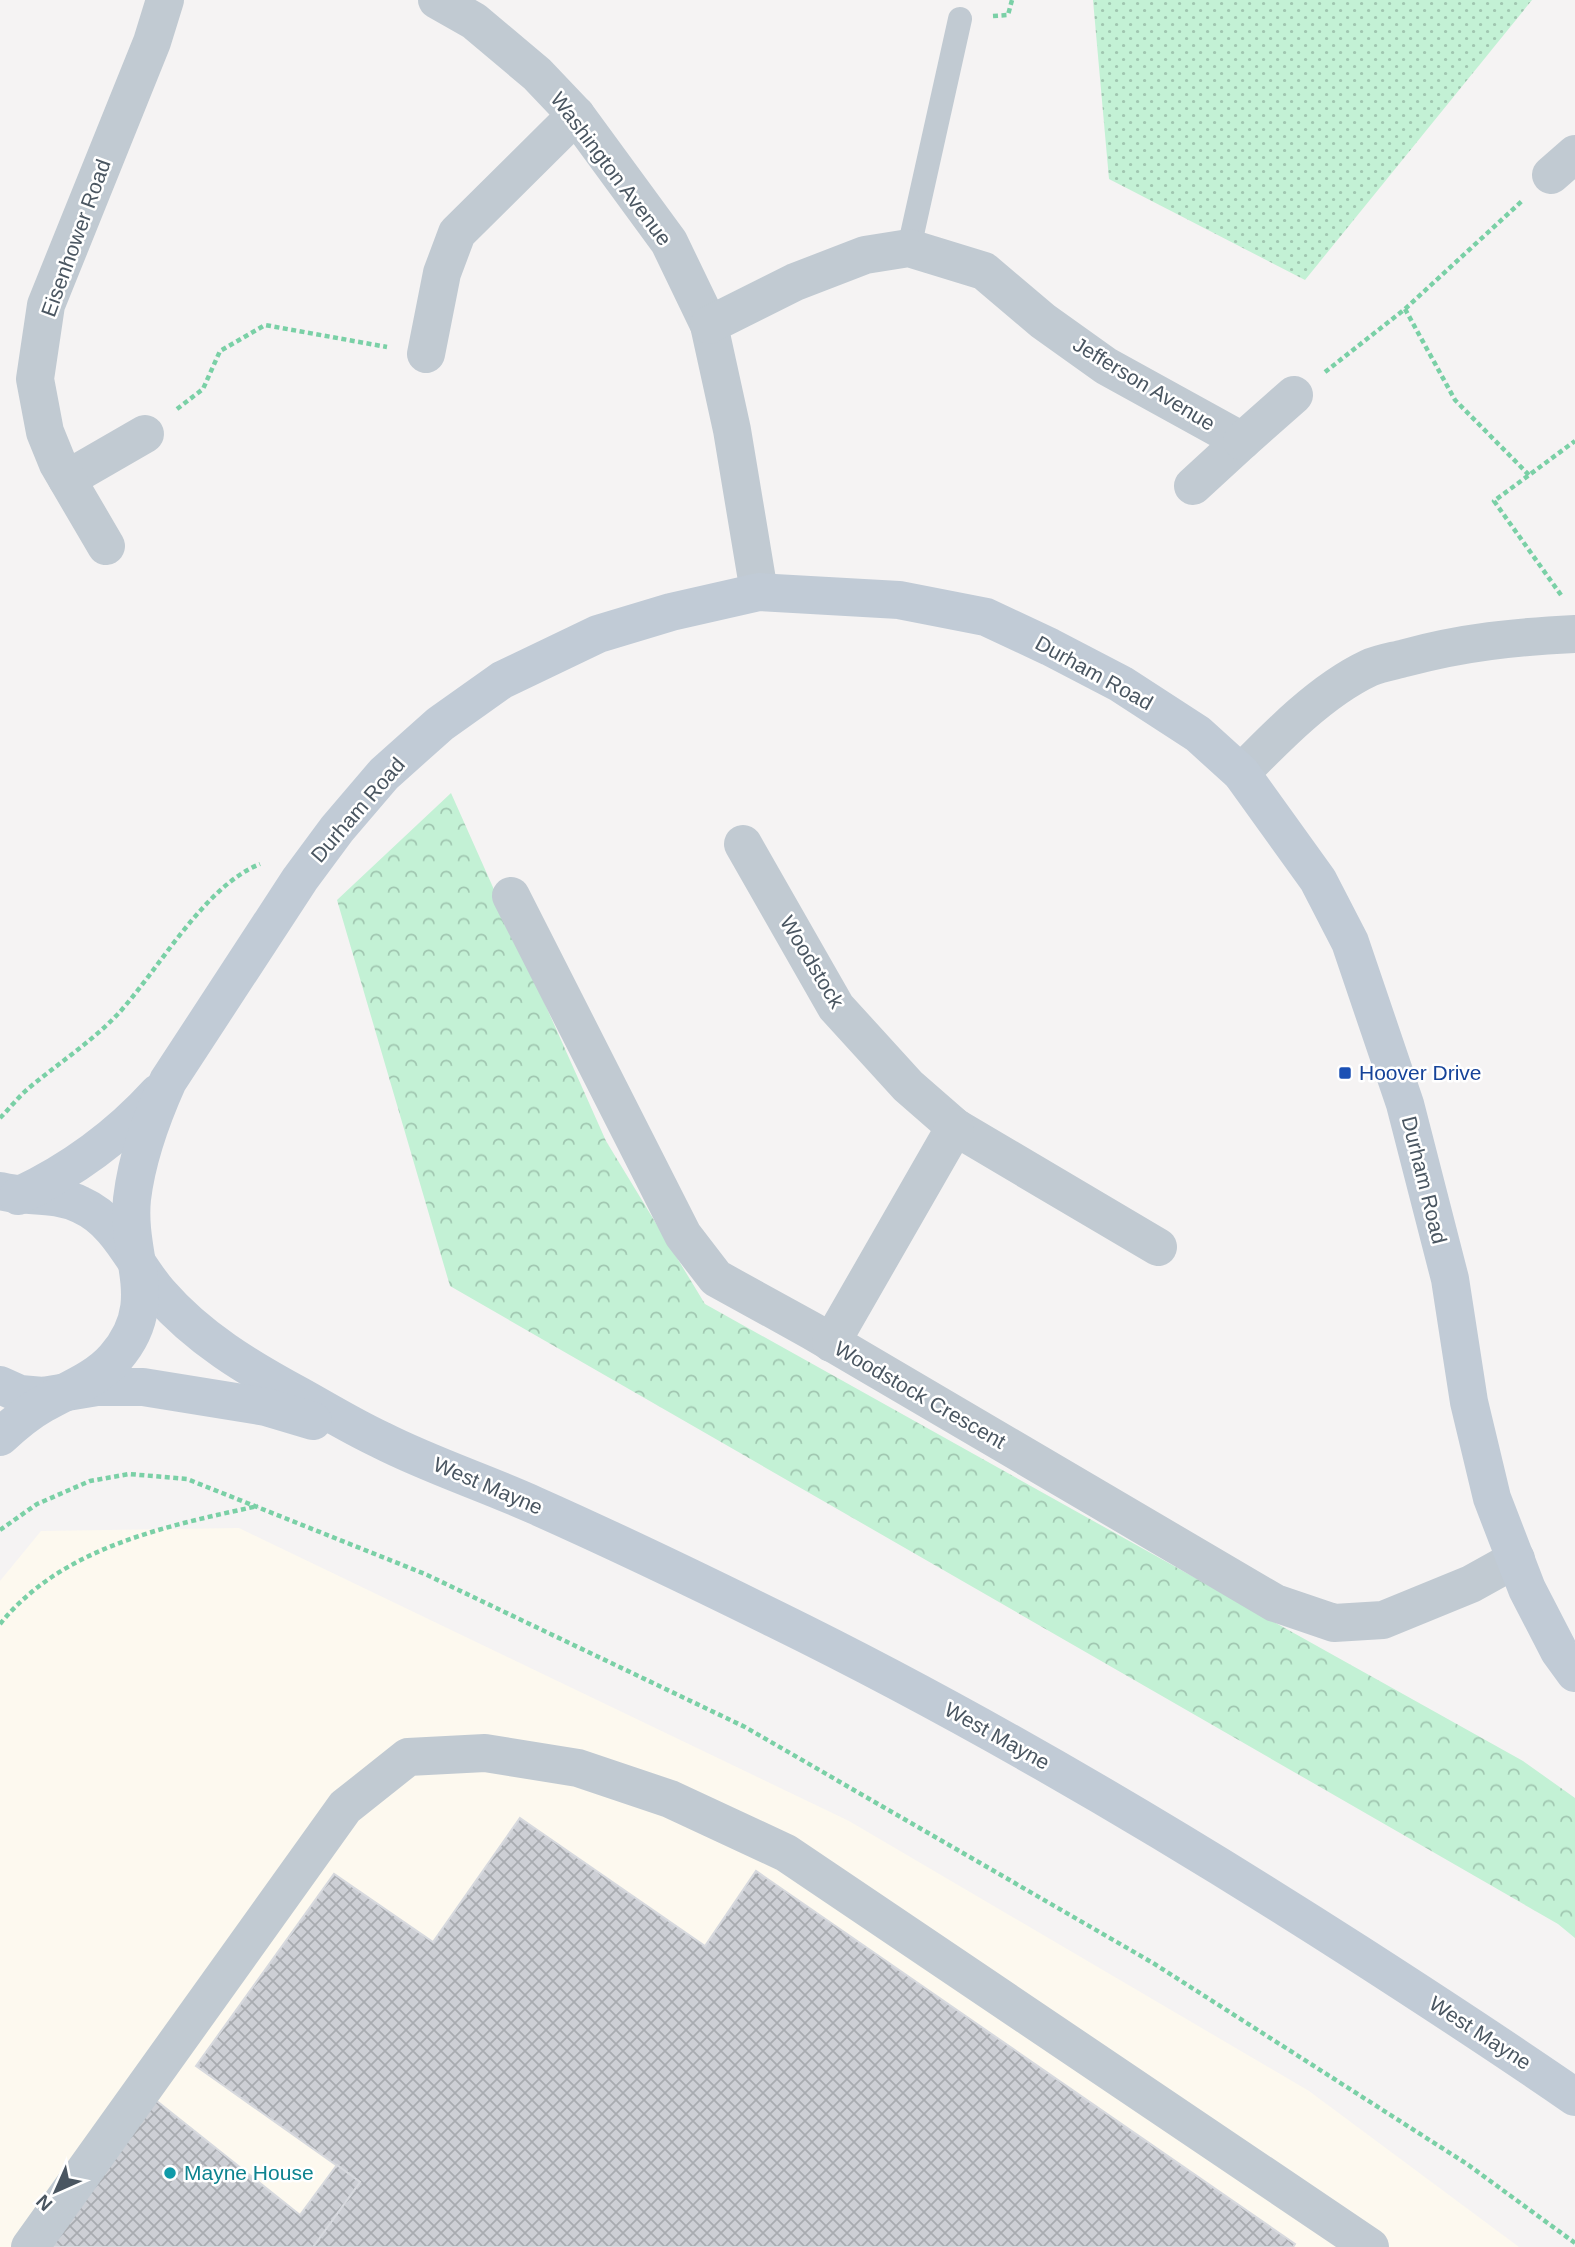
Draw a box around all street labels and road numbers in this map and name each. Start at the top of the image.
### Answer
street label: Washington Avenue [546,88,676,250]
street label: Eisenhower Road [36,156,115,320]
street label: Jefferson Avenue [1069,332,1219,435]
street label: Durham Road [1031,631,1157,714]
street label: Durham Road [306,753,409,867]
street label: Woodstock [776,911,849,1012]
street label: Durham Road [1398,1114,1451,1246]
street label: Woodstock Crescent [831,1336,1010,1453]
street label: West Mayne [430,1452,546,1519]
street label: West Mayne [941,1697,1054,1774]
street label: West Mayne [1425,1991,1535,2074]

